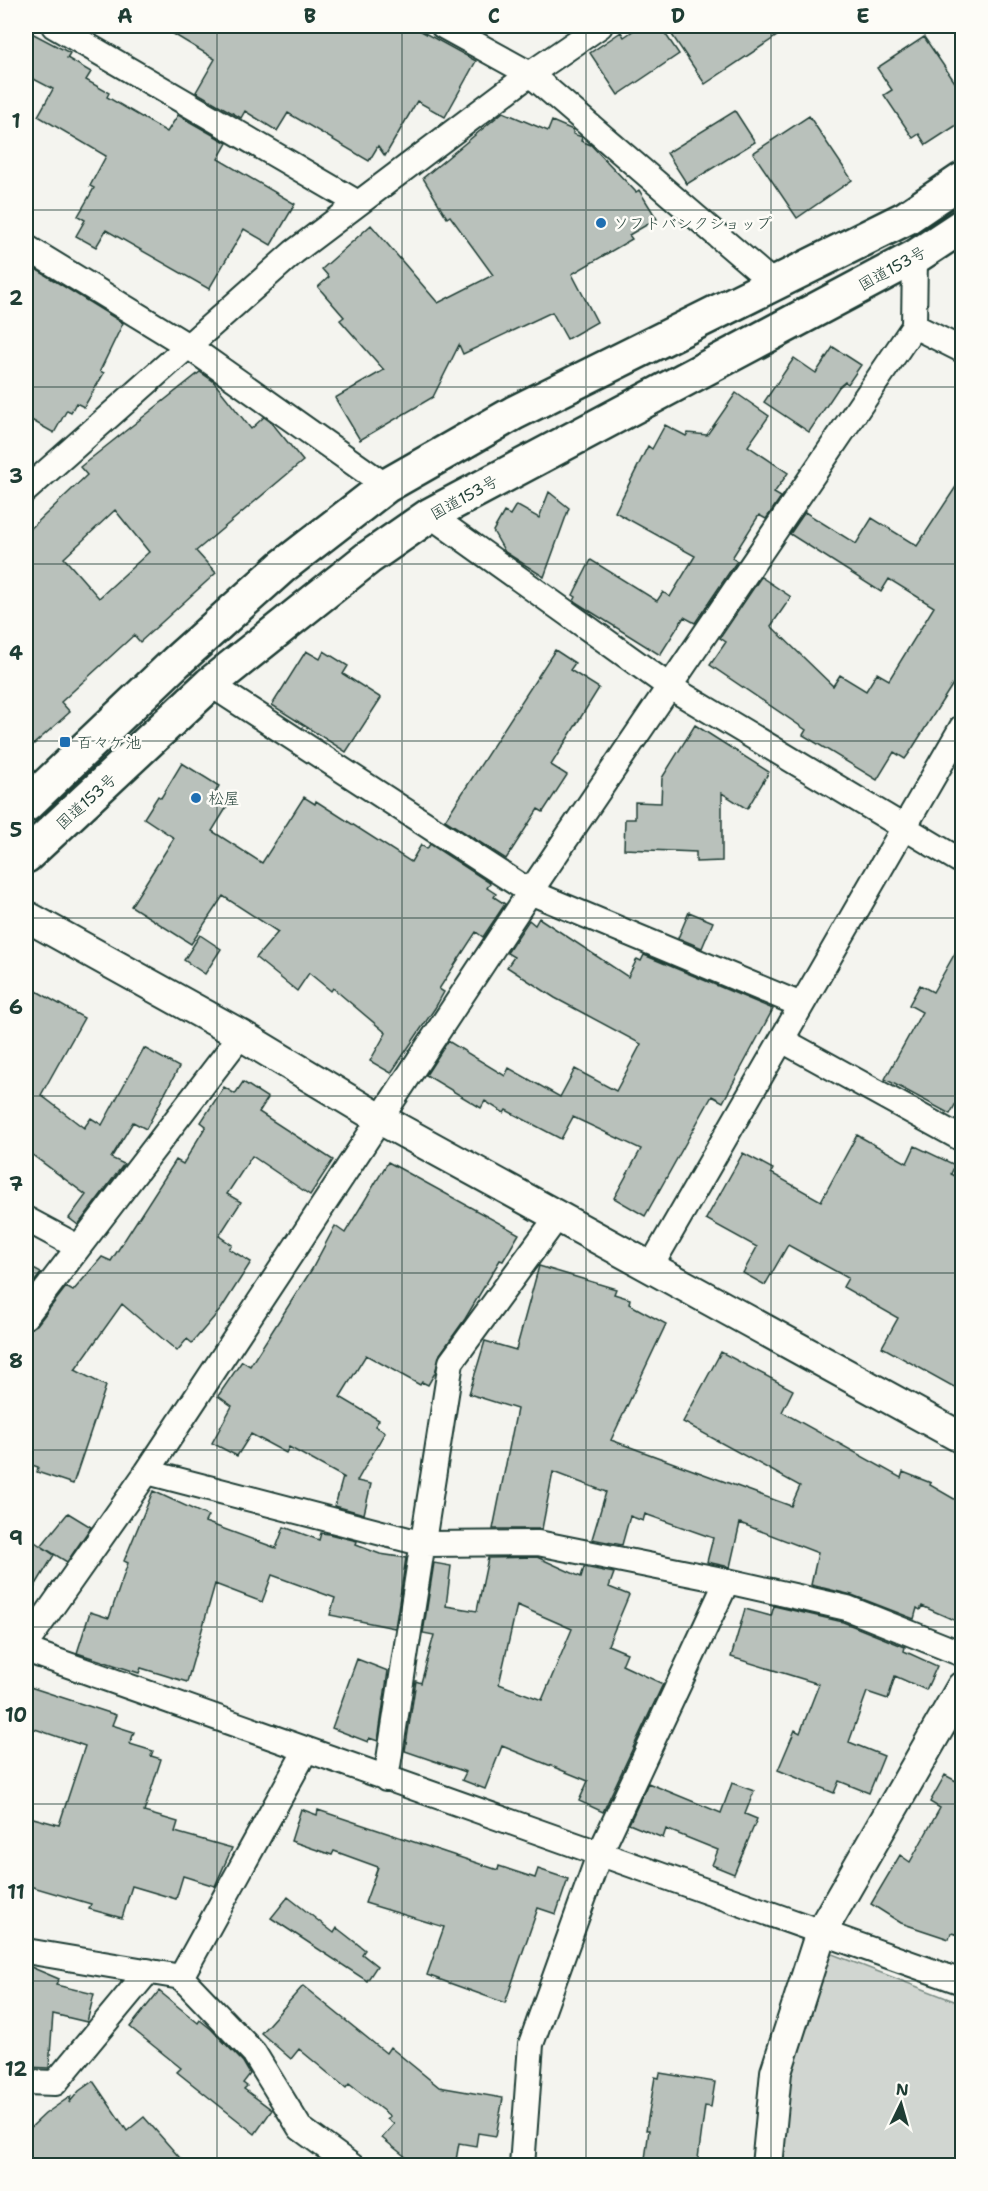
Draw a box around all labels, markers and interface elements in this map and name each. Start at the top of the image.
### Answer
text: A [117,3,133,29]
text: B [304,3,316,29]
text: C [488,3,500,29]
text: D [671,3,685,29]
text: E [856,3,870,29]
text: 1 [11,108,21,134]
place label: ソフトバンクショップ [613,213,772,234]
marker: ソフトバンクショップ [594,216,608,230]
street label: 国道153号 [854,241,930,296]
text: 2 [9,285,23,311]
text: 3 [9,463,23,489]
street label: 国道153号 [426,470,502,525]
text: 4 [9,640,23,666]
place label: 百々ケ池 [77,732,141,753]
marker: 百々ケ池 [58,735,72,749]
street label: 国道153号 [52,769,121,834]
place label: 松屋 [208,788,240,809]
marker: 松屋 [189,791,203,805]
text: 5 [10,817,22,843]
text: 6 [9,994,23,1020]
text: 7 [9,1171,23,1197]
text: 8 [9,1348,23,1374]
text: 9 [9,1525,23,1551]
text: 10 [5,1702,27,1728]
text: 11 [7,1879,25,1905]
text: 12 [5,2056,27,2082]
north arrow [871,2074,931,2134]
text: N [895,2079,909,2101]

